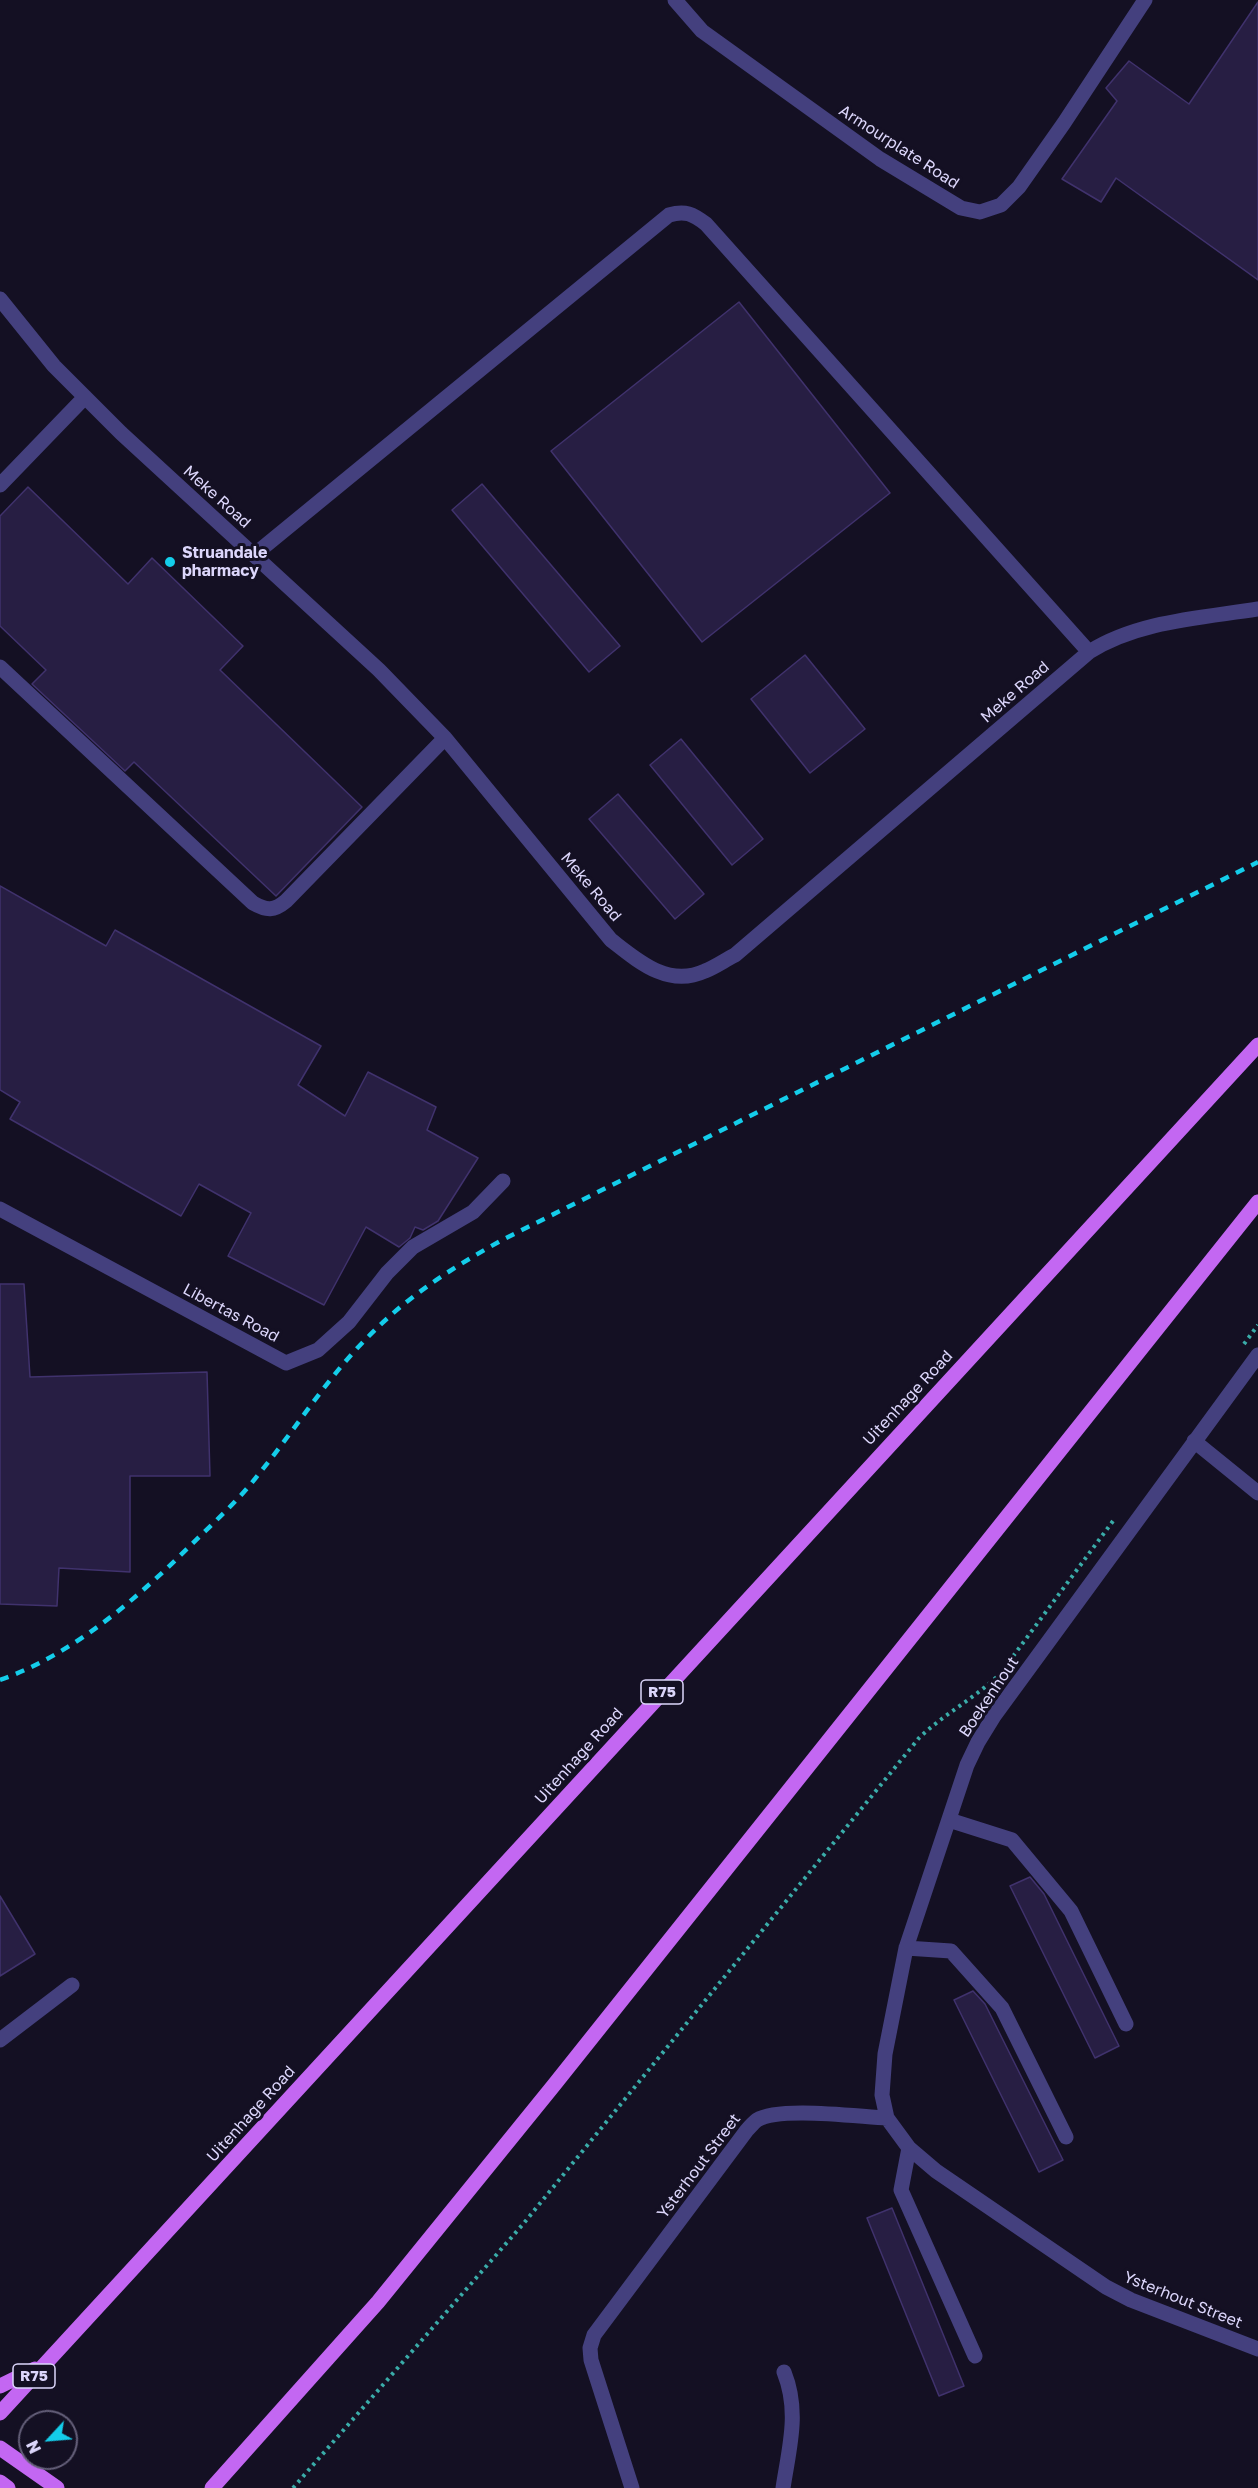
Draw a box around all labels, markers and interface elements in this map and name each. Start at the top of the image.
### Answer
street label: Armourplate Road [835,101,963,193]
street label: Meke Road [179,462,255,532]
place label: Struandale pharmacy [182,543,268,581]
marker: Struandale pharmacy [163,555,177,569]
street label: Meke Road [977,657,1053,727]
street label: Meke Road [557,849,625,925]
street label: Libertas Road [180,1280,282,1346]
street label: Uitenhage Road [859,1347,957,1449]
street label: Boekenhout [955,1653,1023,1741]
road number: R75 [641,1680,683,1704]
street label: Uitenhage Road [531,1704,627,1808]
street label: Uitenhage Road [203,2062,299,2166]
street label: Ysterhout Street [653,2110,745,2222]
street label: Ysterhout Street [1121,2267,1245,2333]
road number: R75 [13,2364,55,2388]
north arrow [18,2410,78,2470]
text: N [22,2437,45,2457]

